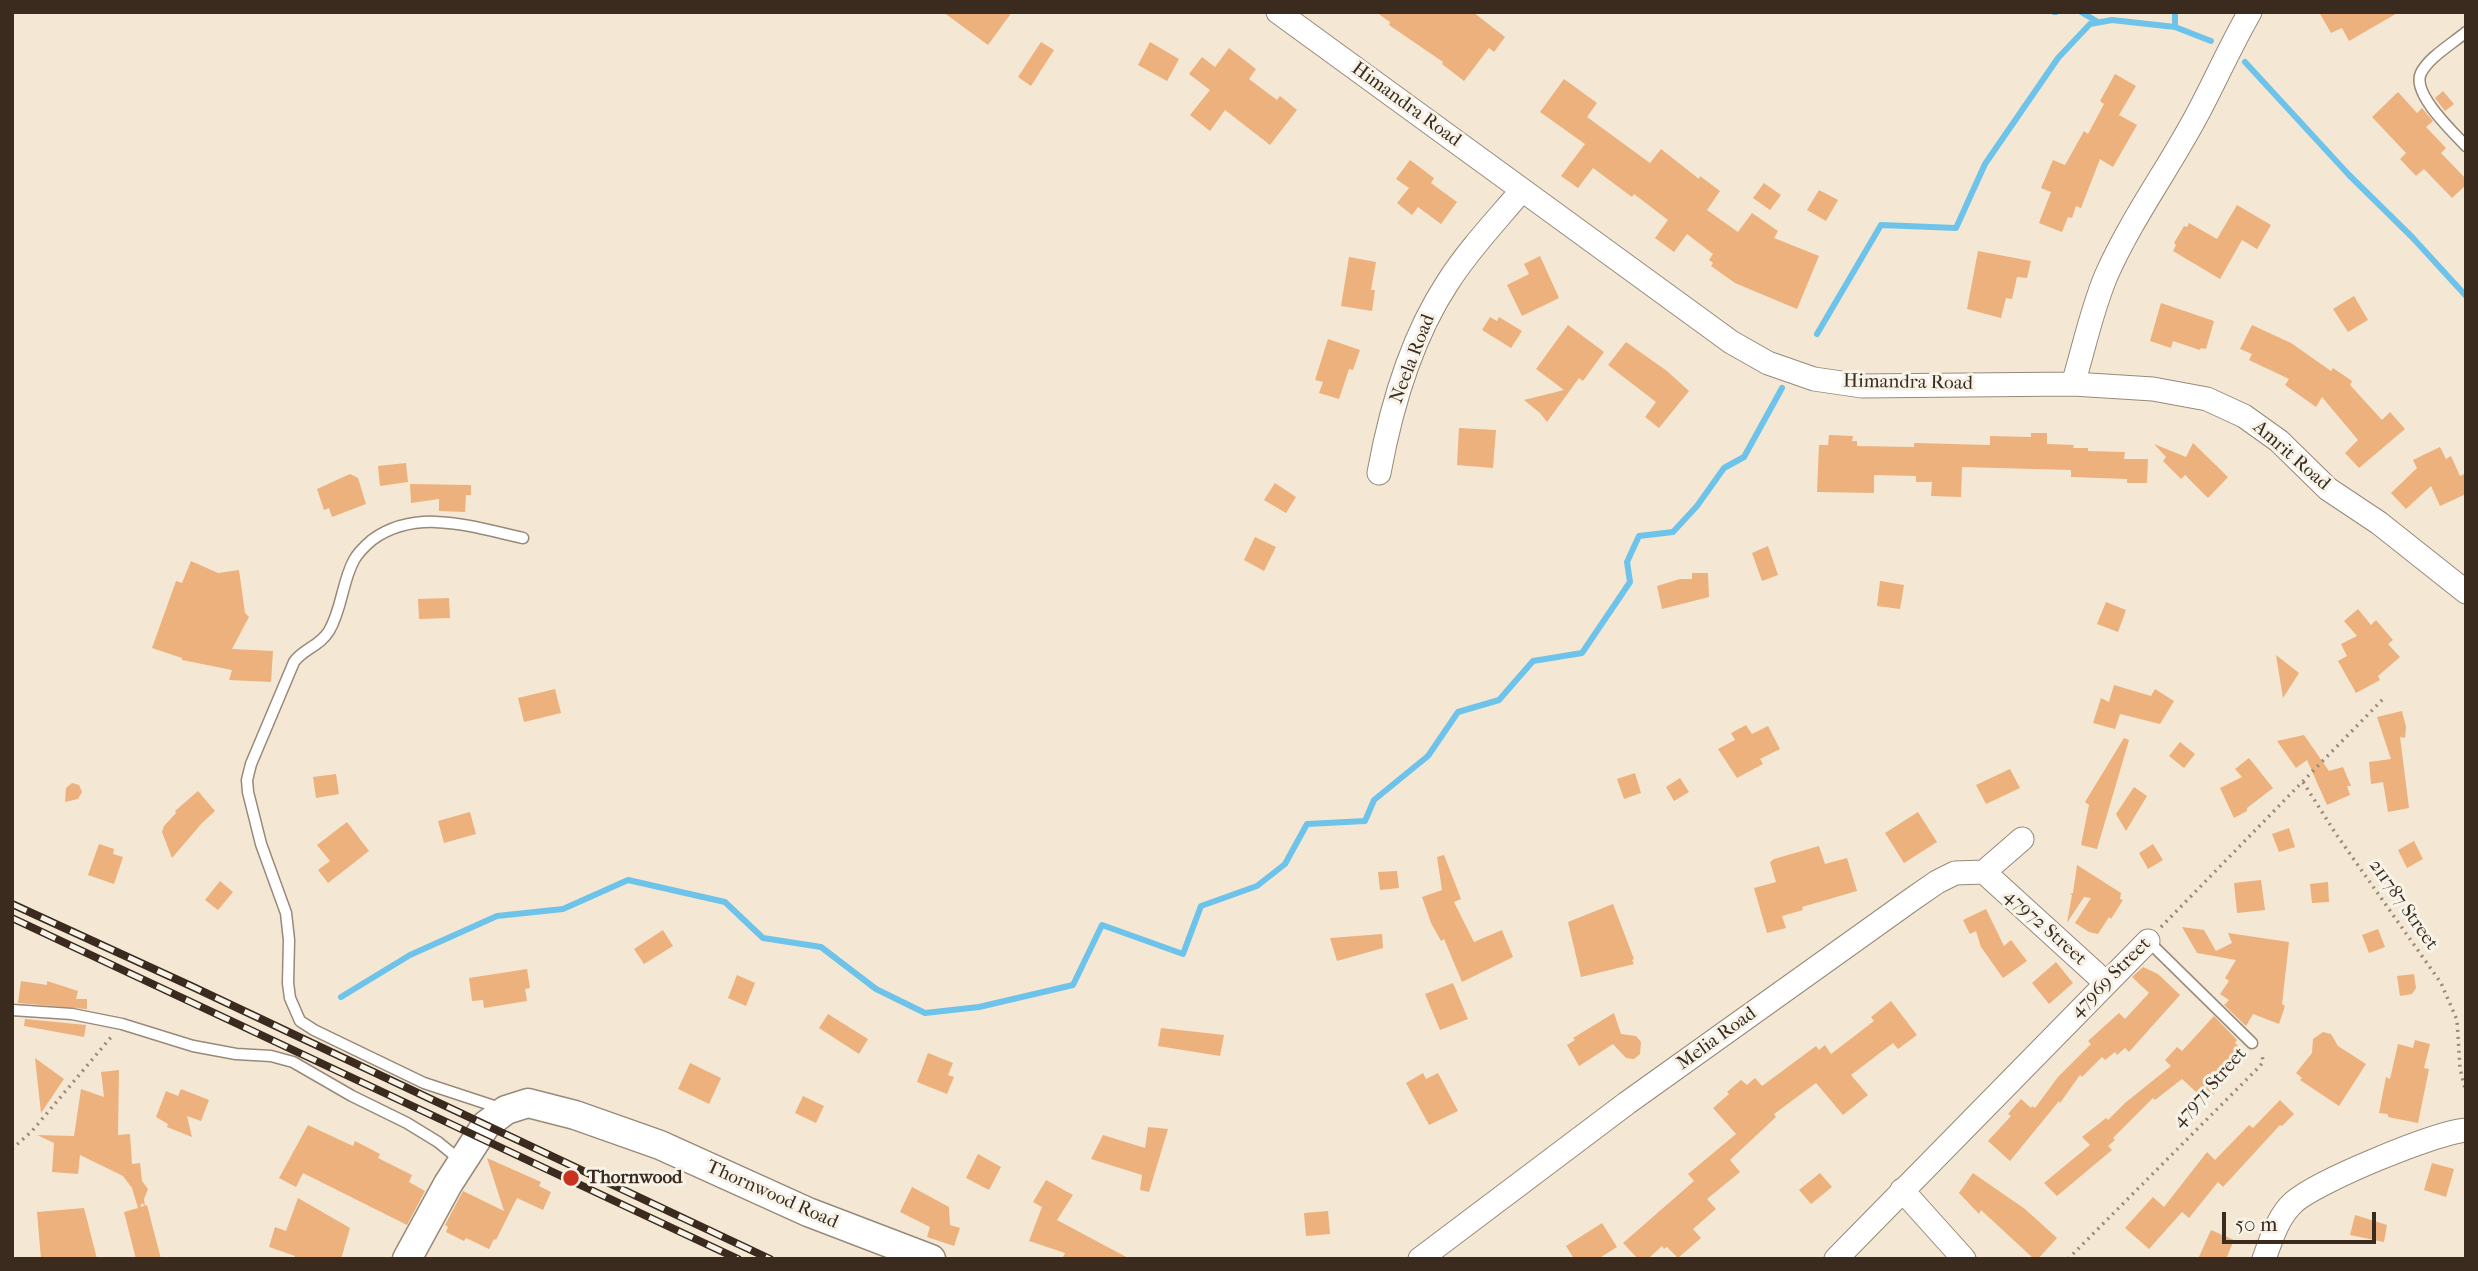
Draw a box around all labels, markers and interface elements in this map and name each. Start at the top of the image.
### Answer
street label: Himandra Road [1347,58,1465,152]
street label: Neela Road [1386,311,1440,407]
street label: Himandra Road [1843,370,1973,396]
street label: Amrit Road [2248,416,2334,496]
street label: 211787 Street [2363,855,2443,955]
street label: 47972 Street [1999,885,2091,971]
street label: 47969 Street [2066,933,2156,1023]
street label: Melia Road [1673,1003,1761,1075]
street label: 47971 Street [2168,1043,2252,1133]
street label: Thornwood Road [703,1156,841,1234]
place label: Thornwood [587,1167,682,1189]
marker: Thornwood [561,1168,581,1188]
scale bar [2226,1198,2380,1242]
text: 50 m [2235,1212,2278,1236]

